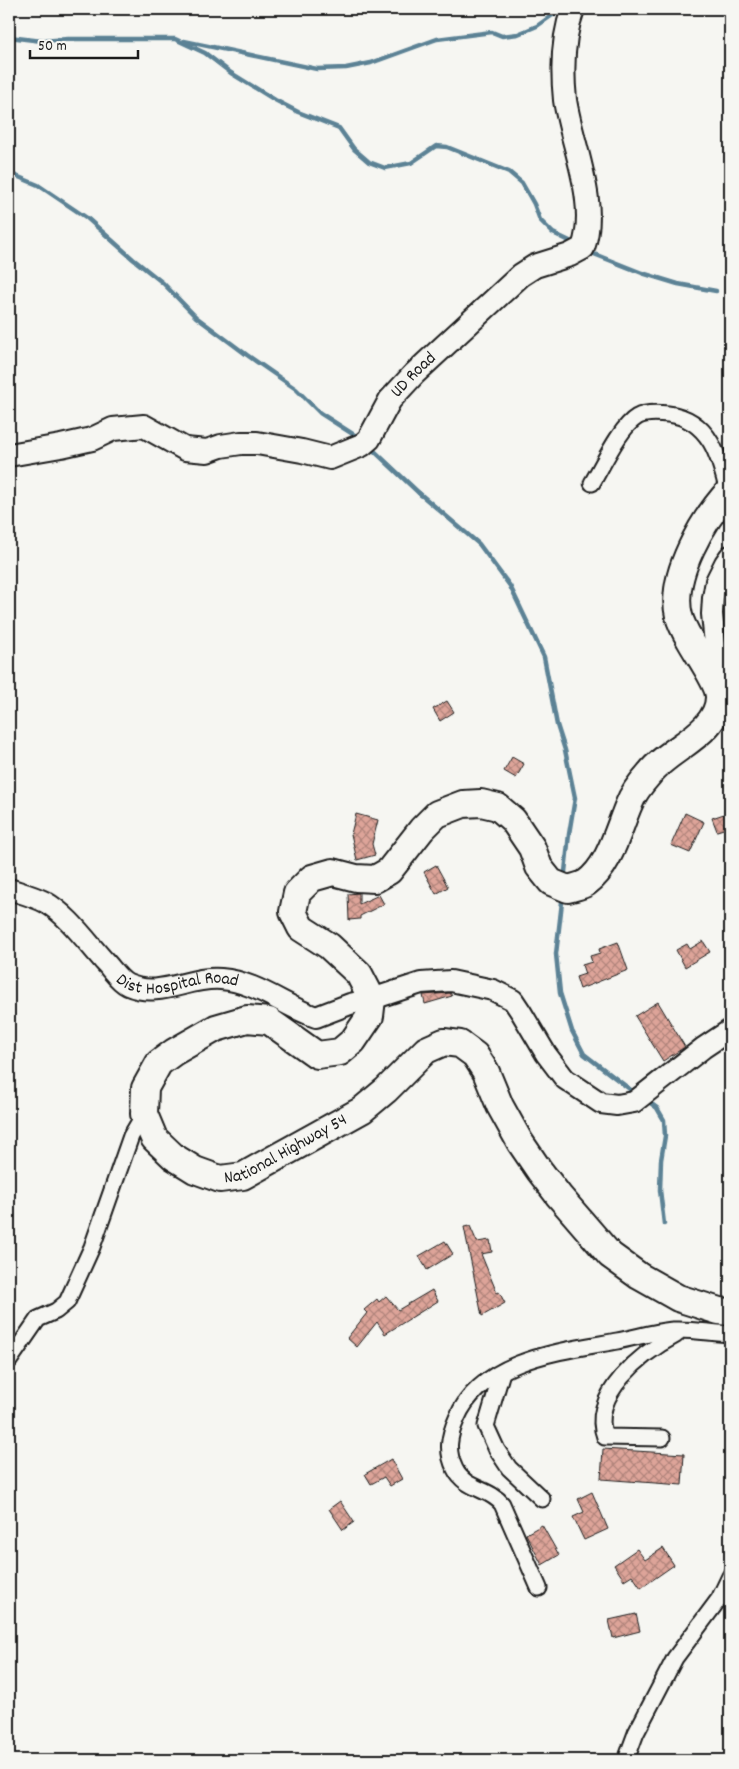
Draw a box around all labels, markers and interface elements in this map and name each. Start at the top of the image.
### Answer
scale bar [30,28,138,60]
text: 50 m [38,36,67,58]
street label: UD Road [385,347,442,404]
street label: Dist Hospital Road [110,966,241,1002]
street label: National Highway 54 [223,1108,352,1191]

